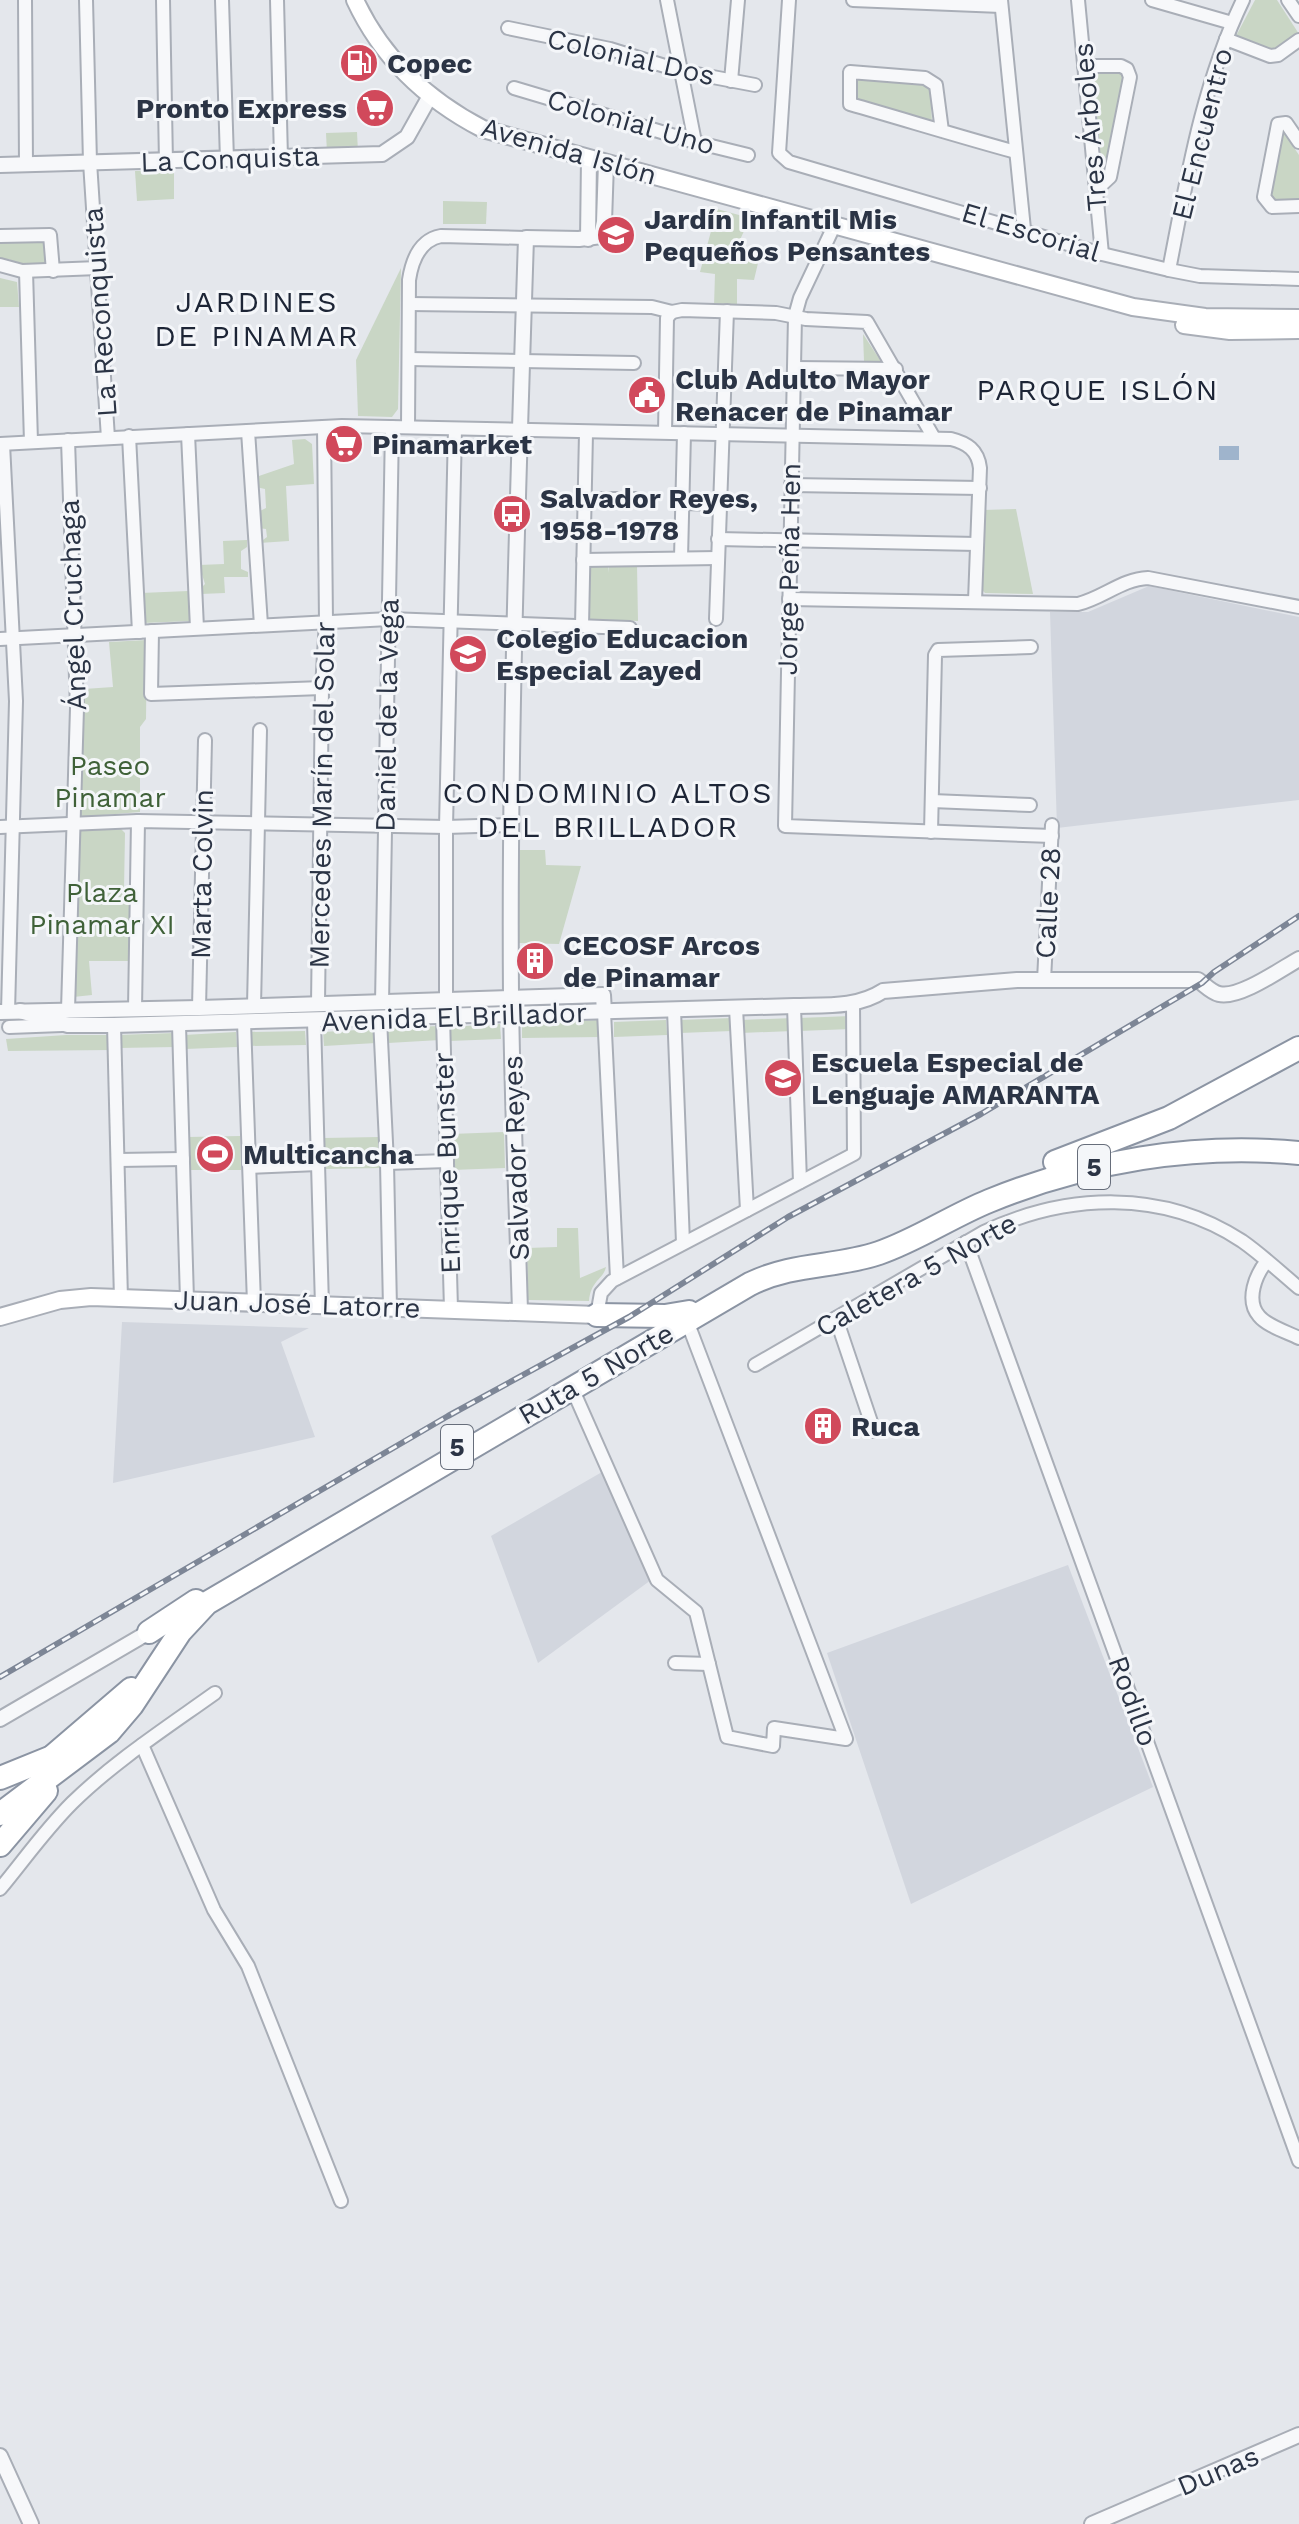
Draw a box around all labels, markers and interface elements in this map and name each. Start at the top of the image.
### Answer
street label: Colonial Dos [544,22,718,92]
street label: Tres Árboles [1066,41,1114,213]
fuel station icon: Copec [338,42,380,84]
street label: El Encuentro [1165,45,1239,223]
place label: Copec [387,47,473,80]
street label: Colonial Uno [543,82,719,162]
supermarket icon: Pronto Express [354,87,396,129]
place label: Pronto Express [136,92,347,125]
street label: Avenida Islón [478,110,660,192]
street label: La Conquista [140,139,320,179]
street label: El Escorial [958,195,1105,269]
place label: Jardín Infantil Mis Pequeños Pensantes [644,203,930,268]
street label: La Reconquista [76,206,124,418]
school or university icon: Jardín Infantil Mis Pequeños Pensantes [595,214,637,256]
district label: JARDINES DE PINAMAR [154,284,360,353]
place label: Club Adulto Mayor Renacer de Pinamar [675,363,952,428]
district label: PARQUE ISLÓN [976,372,1220,407]
public building icon: Club Adulto Mayor Renacer de Pinamar [626,374,668,416]
supermarket icon: Pinamarket [323,423,365,465]
place label: Pinamarket [372,428,532,461]
street label: Jorge Peña Hen [771,462,807,676]
place label: Salvador Reyes, 1958-1978 [540,482,758,547]
bus stop icon: Salvador Reyes, 1958-1978 [491,493,533,535]
street label: Ángel Cruchaga [53,499,93,711]
street label: Daniel de la Vega [368,598,406,832]
street label: Mercedes Marín del Solar [302,621,342,969]
place label: Colegio Educacion Especial Zayed [496,622,748,687]
school or university icon: Colegio Educacion Especial Zayed [447,633,489,675]
park label: Paseo Pinamar [54,749,166,814]
district label: CONDOMINIO ALTOS DEL BRILLADOR [443,775,773,844]
street label: Marta Colvin [184,789,220,959]
street label: Calle 28 [1029,846,1067,960]
park label: Plaza Pinamar XI [29,876,175,941]
place label: CECOSF Arcos de Pinamar [563,929,760,994]
building icon: CECOSF Arcos de Pinamar [514,940,556,982]
street label: Avenida El Brillador [320,996,588,1038]
place label: Escuela Especial de Lenguaje AMARANTA [811,1046,1100,1111]
street label: Enrique Bunster [427,1052,467,1274]
street label: Salvador Reyes [496,1055,536,1261]
school or university icon: Escuela Especial de Lenguaje AMARANTA [762,1057,804,1099]
sports icon: Multicancha [194,1133,236,1175]
place label: Multicancha [243,1138,414,1171]
road number: 5 [1078,1145,1110,1189]
street label: Caletera 5 Norte [810,1206,1022,1344]
street label: Juan José Latorre [173,1283,421,1325]
street label: Ruta 5 Norte [513,1316,679,1432]
building icon: Ruca [802,1405,844,1447]
place label: Ruca [851,1410,920,1443]
road number: 5 [441,1425,473,1469]
street label: Rodillo [1101,1651,1165,1751]
street label: Dunas [1172,2439,1264,2503]

